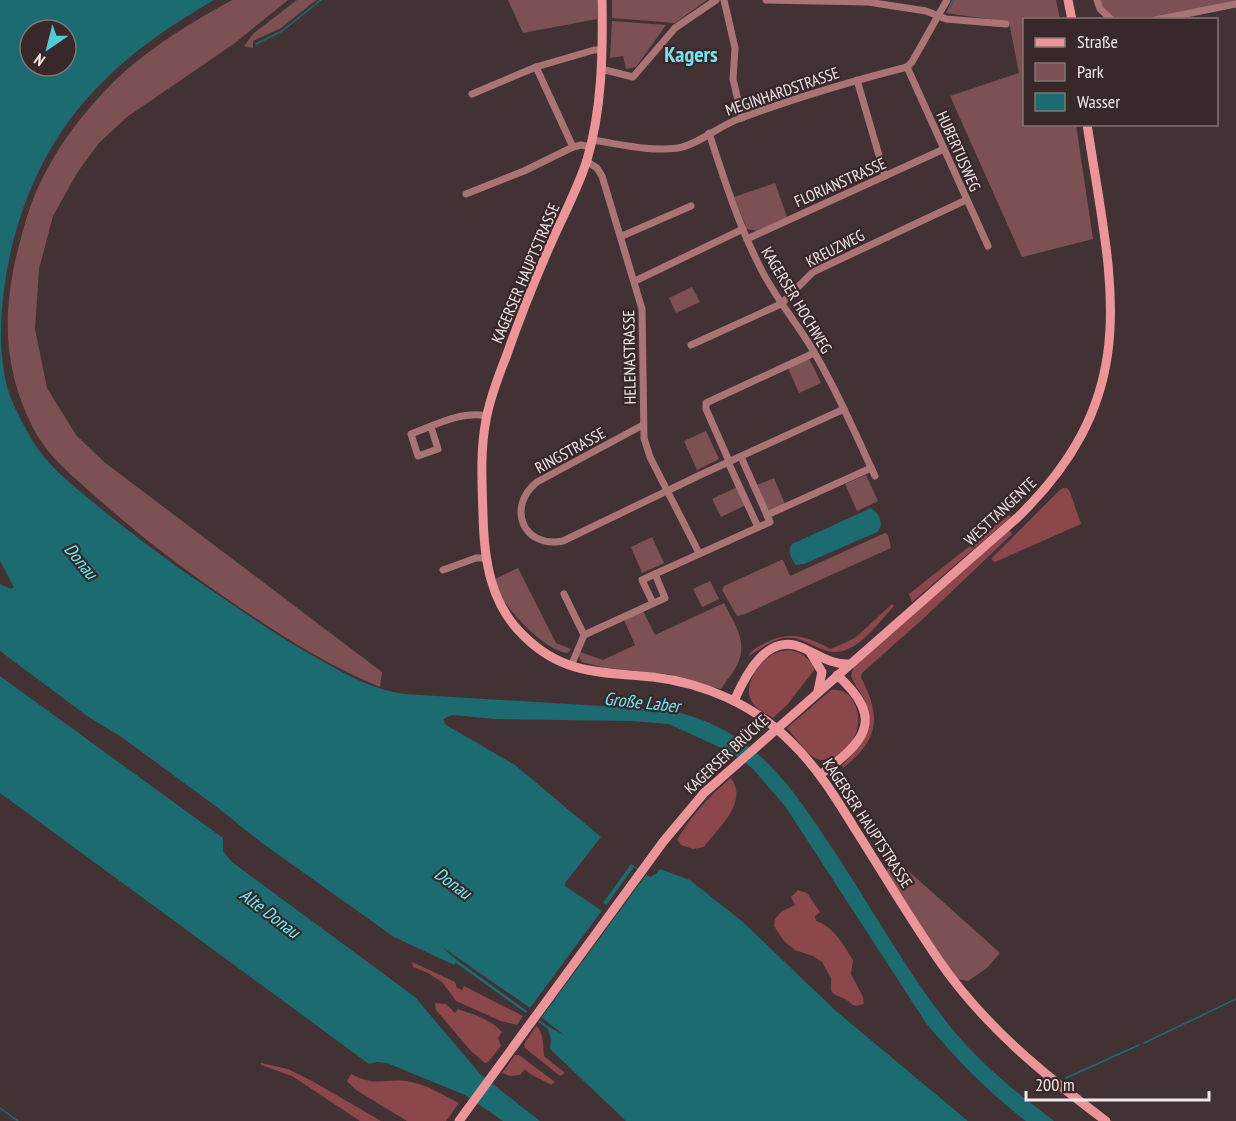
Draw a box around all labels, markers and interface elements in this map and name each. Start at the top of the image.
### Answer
north arrow [18,18,78,78]
legend [1023,18,1218,126]
text: Straße [1077,30,1118,53]
district label: Kagers [664,40,718,68]
text: N [30,50,49,71]
text: Park [1077,60,1104,83]
street label: MEGINHARDSTRASSE [723,62,842,120]
text: Wasser [1077,90,1120,113]
street label: HUBERTUSWEG [932,108,986,194]
street label: FLORIANSTRASSE [791,153,889,211]
street label: KAGERSER HAUPTSTRASSE [486,200,564,346]
street label: KREUZWEG [802,225,868,271]
street label: KAGERSER HOCHWEG [757,243,837,357]
street label: HELENASTRASSE [618,309,640,404]
street label: RINGSTRASSE [531,422,609,477]
street label: WESTTANGENTE [960,472,1040,550]
water label: Donau [59,538,103,585]
water label: Große Laber [603,687,684,718]
street label: KAGERSER BRÜCKE [680,710,772,798]
street label: KAGERSER HAUPTSTRASSE [819,755,917,891]
water label: Donau [430,862,477,905]
water label: Alte Donau [236,883,305,944]
scale bar [1026,1064,1209,1102]
text: 200 m [1035,1073,1075,1096]

